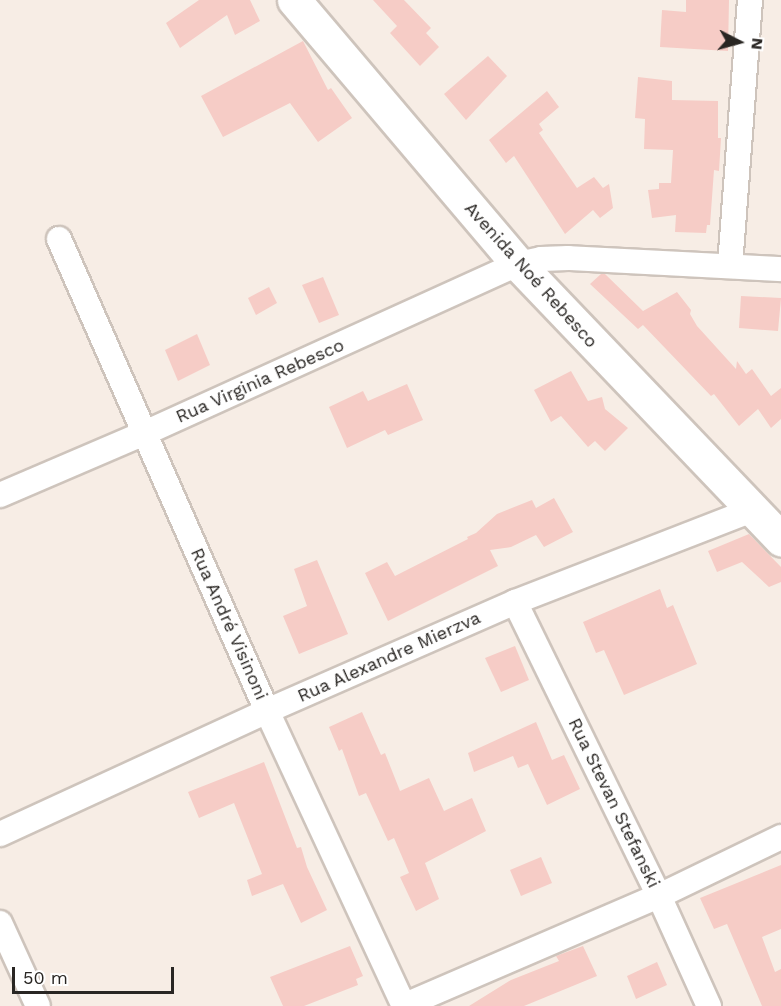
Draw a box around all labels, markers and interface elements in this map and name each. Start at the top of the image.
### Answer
north arrow [709,12,769,72]
text: N [747,37,767,51]
street label: Avenida Noé Rebesco [460,198,602,352]
street label: Rua Virginia Rebesco [172,334,348,428]
street label: Rua André Visinoni [185,544,273,704]
street label: Rua Alexandre Mierzva [294,607,484,707]
street label: Rua Stevan Stefanski [563,714,665,892]
scale bar [15,955,177,993]
text: 50 m [23,967,68,988]

